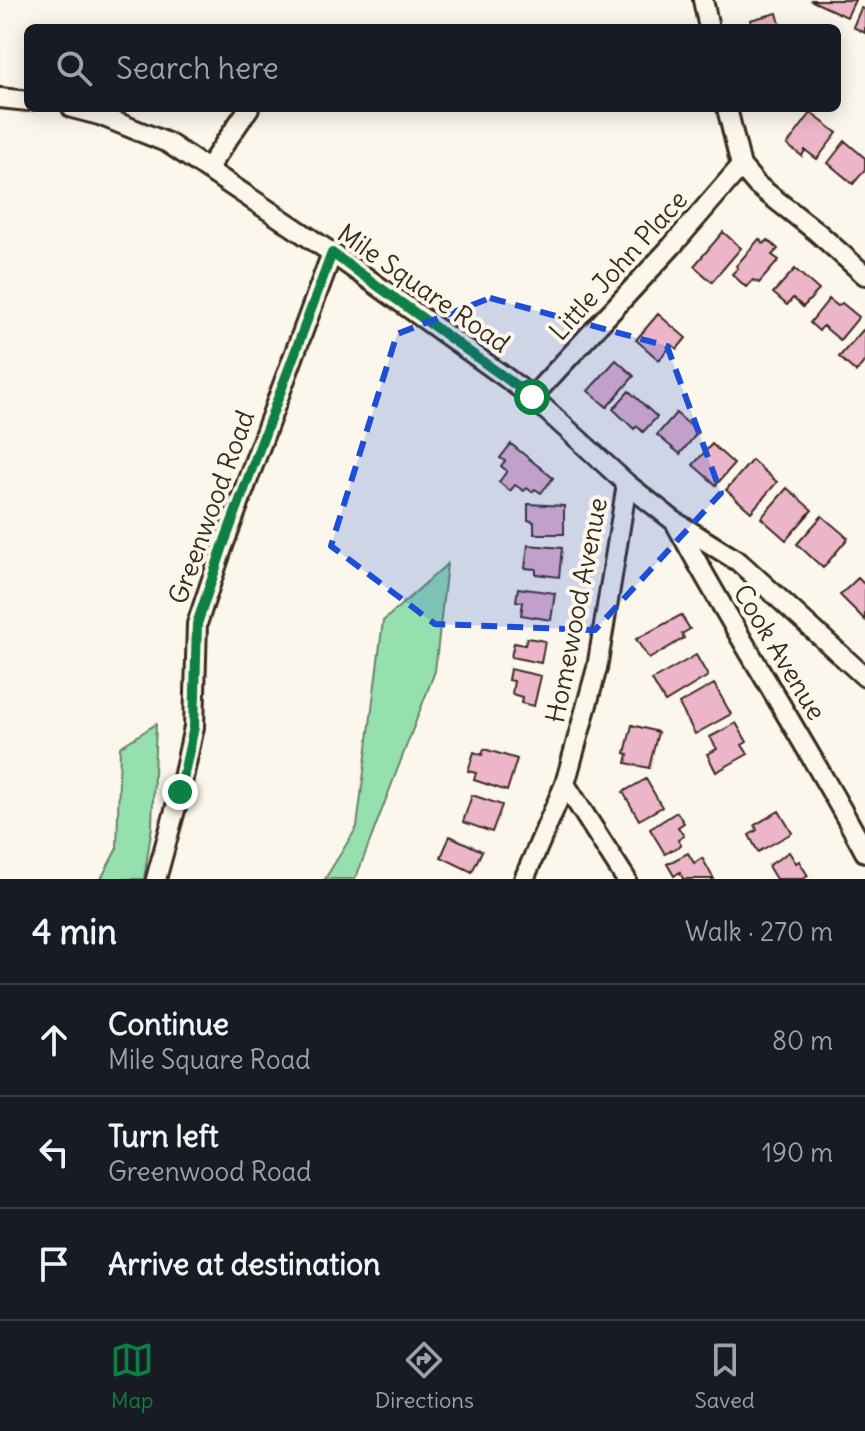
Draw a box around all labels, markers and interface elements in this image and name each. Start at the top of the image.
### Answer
search box [24,24,841,112]
icon: search [52,46,96,90]
text: Search here [116,49,279,87]
street label: Little John Place [542,183,694,347]
street label: Mile Square Road [332,216,516,360]
route start [514,379,550,415]
street label: Greenwood Road [161,406,261,608]
street label: Homewood Avenue [538,495,614,725]
street label: Cook Avenue [727,578,833,726]
route end [162,774,198,810]
text: 4 min [32,910,117,953]
text: Walk · 270 m [685,915,833,948]
text: Continue [108,1005,229,1043]
icon: ahead [32,1018,76,1062]
text: 80 m [772,1024,833,1057]
text: Mile Square Road [108,1043,311,1076]
text: Turn left [108,1117,219,1155]
icon: left [32,1130,76,1174]
text: 190 m [762,1136,833,1169]
text: Greenwood Road [108,1155,312,1188]
icon: arrive [32,1242,76,1286]
text: Arrive at destination [108,1245,380,1283]
tab: Map [110,1338,154,1414]
tab: Directions [375,1338,474,1414]
tab: Saved [694,1338,755,1414]

